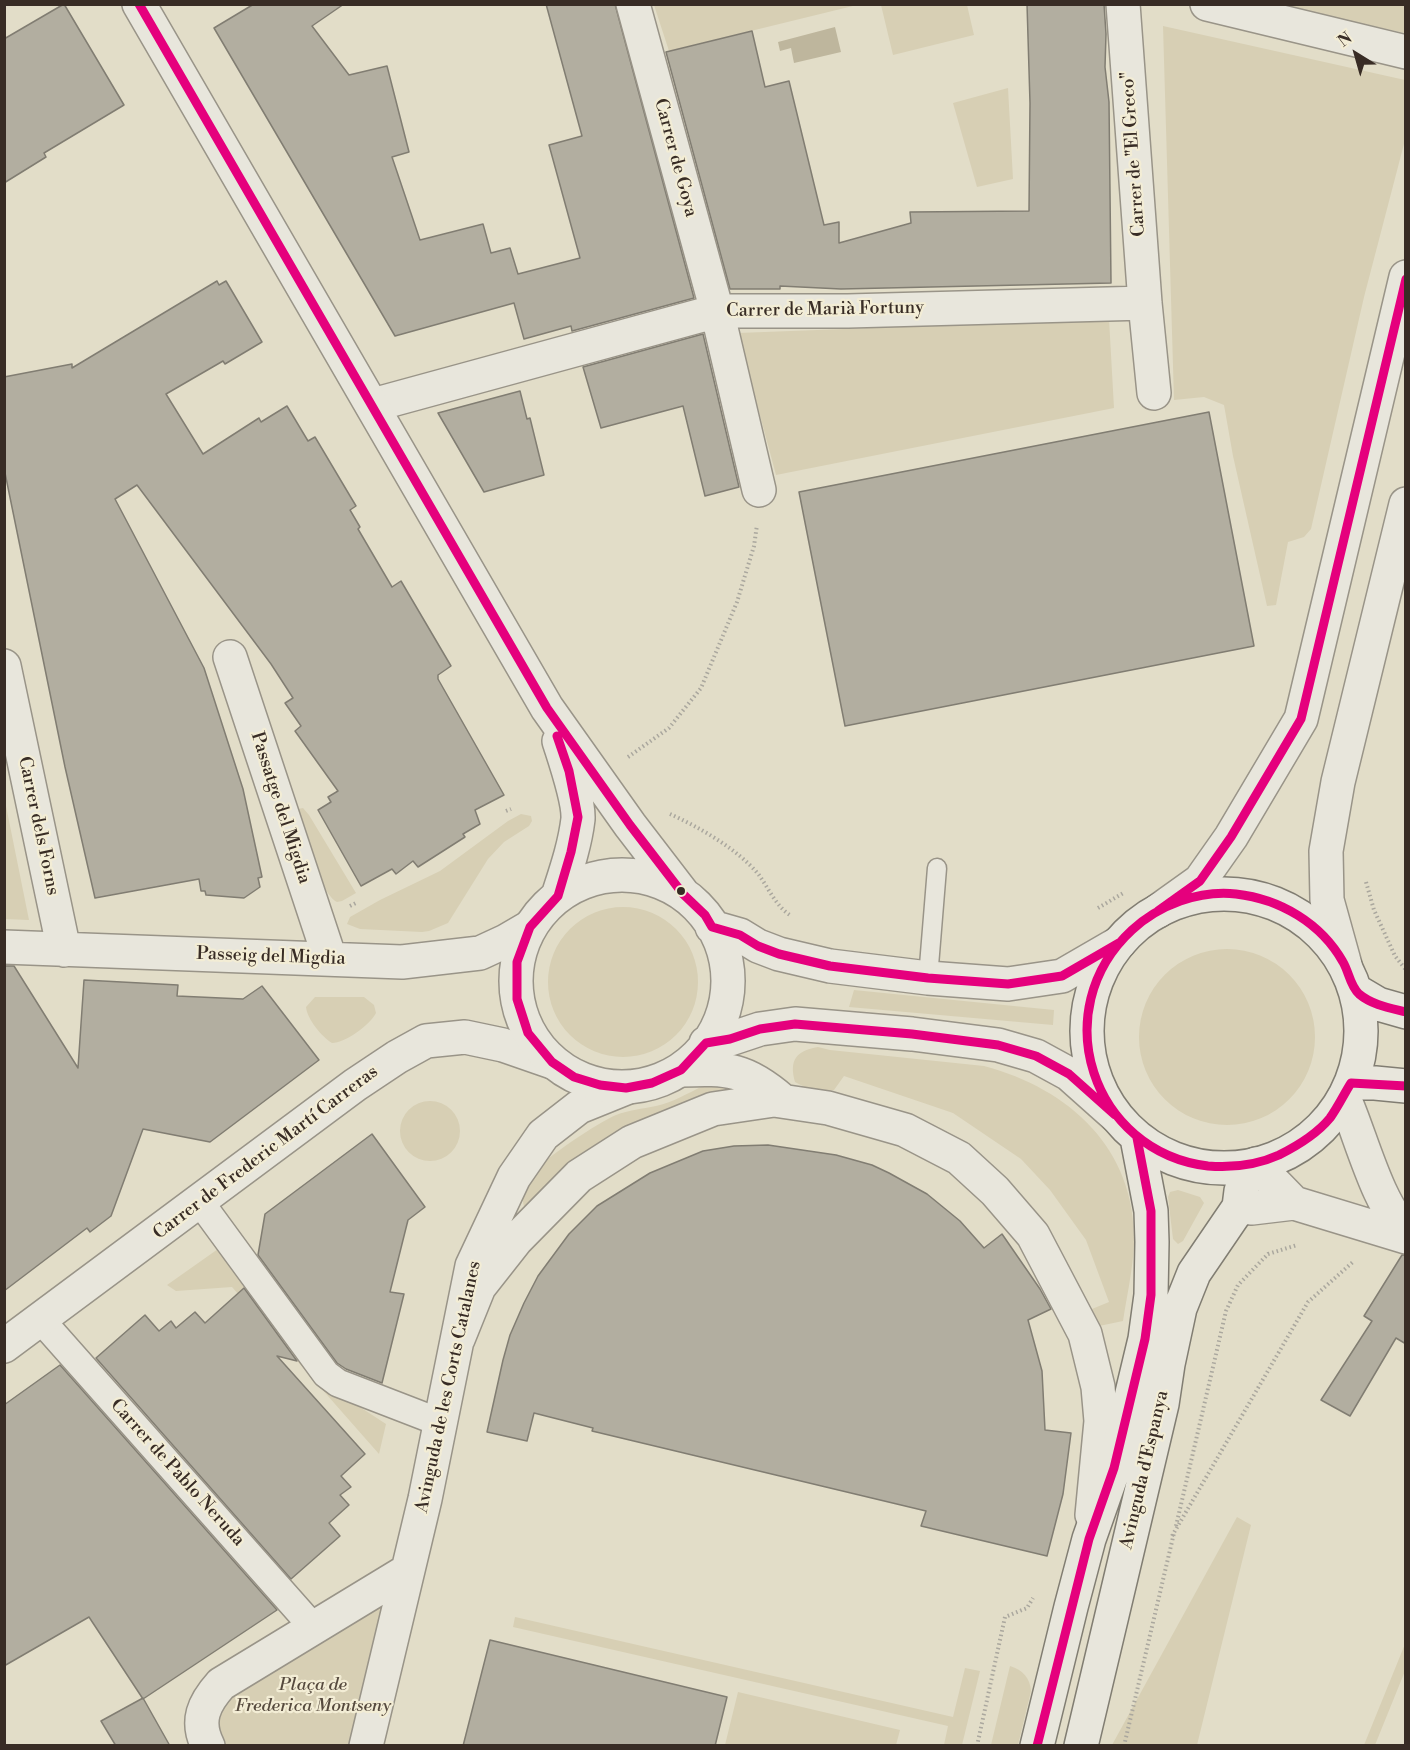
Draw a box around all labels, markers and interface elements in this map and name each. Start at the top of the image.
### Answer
north arrow [1326,24,1386,84]
text: N [1334,28,1356,51]
street label: Carrer de "El Greco" [1117,71,1151,237]
street label: Carrer de Goya [649,96,701,220]
street label: Carrer de Marià Fortuny [726,297,924,323]
street label: Passatge del Migdia [245,729,315,887]
street label: Carrer dels Forns [13,755,63,897]
unlabelled marker [675,885,687,897]
street label: Passeig del Migdia [196,944,346,970]
street label: Carrer de Frederic Martí Carreras [149,1061,383,1245]
street label: Avinguda de les Corts Catalanes [412,1259,486,1515]
street label: Avinguda d'Espanya [1116,1389,1174,1551]
street label: Carrer de Pablo Neruda [105,1395,249,1551]
park label: Plaça de Frederica Montseny [235,1675,391,1718]

